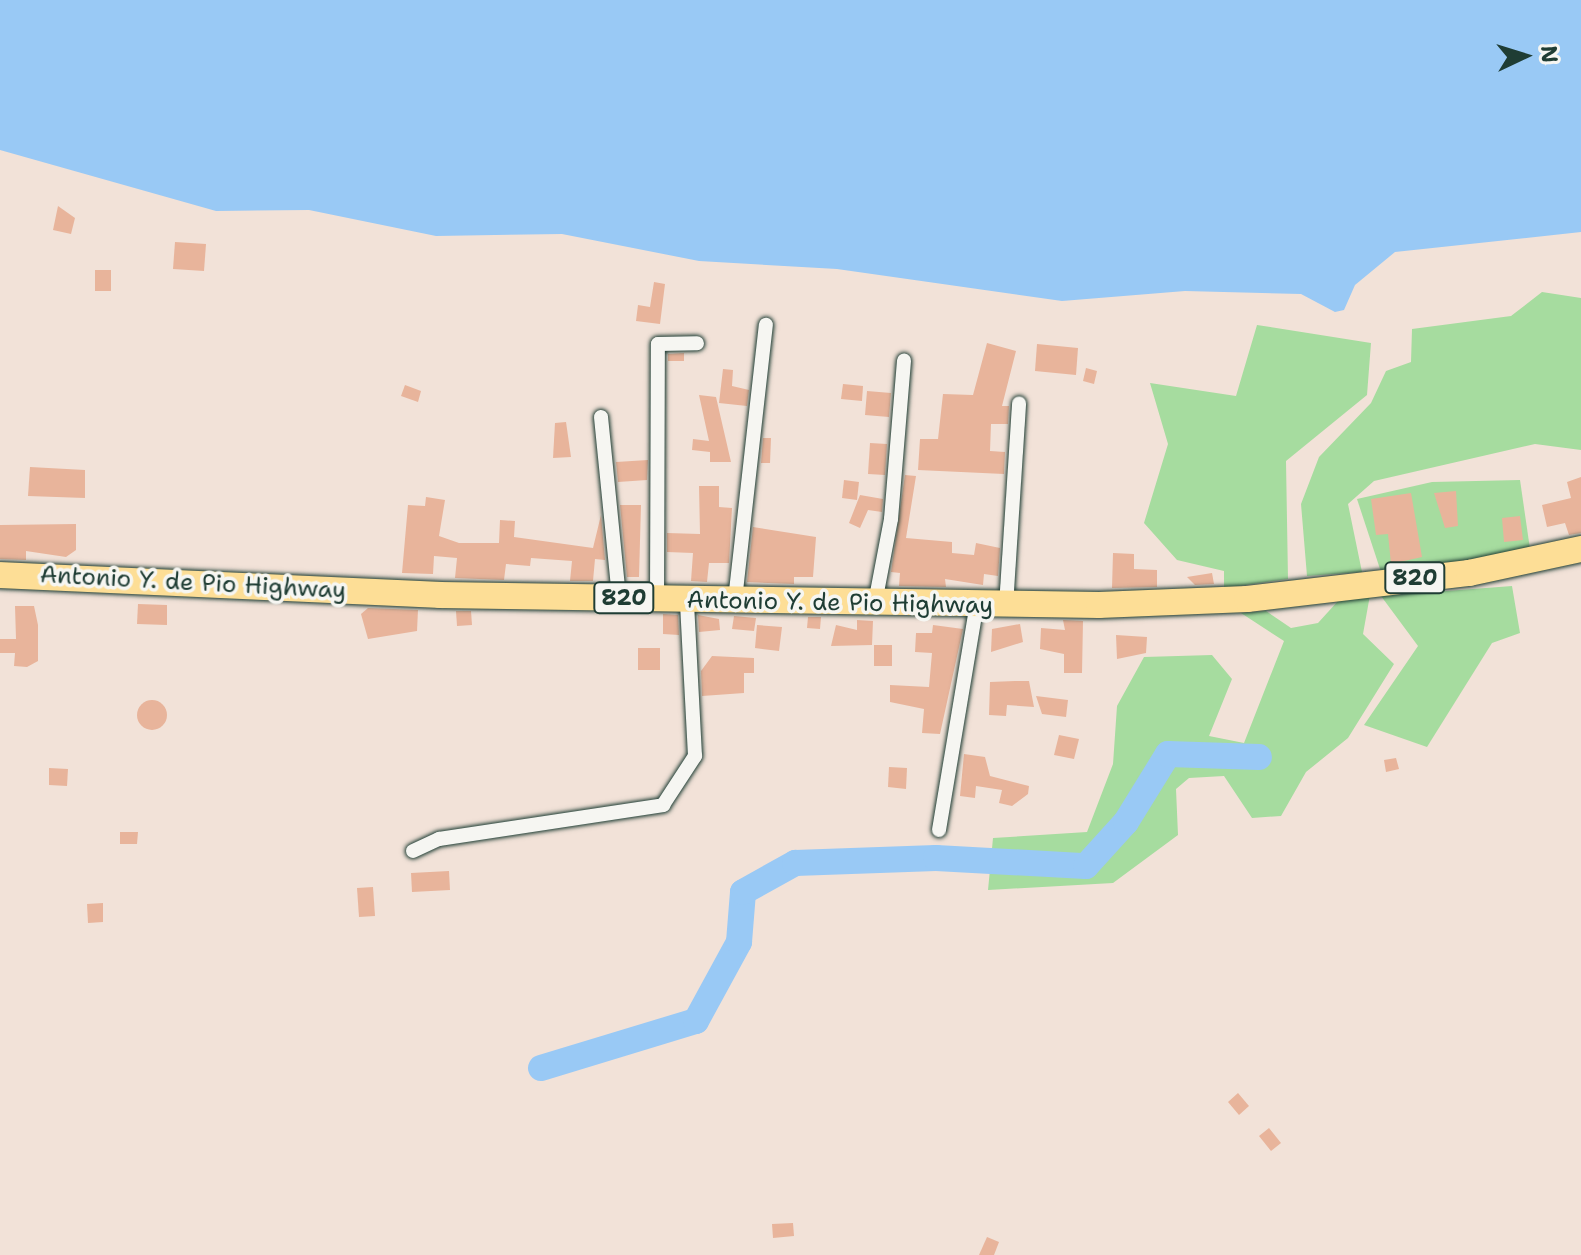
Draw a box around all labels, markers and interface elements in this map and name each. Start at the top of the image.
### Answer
north arrow [1485,16,1565,96]
text: N [1534,45,1565,64]
road number: 820 [1383,560,1447,596]
street label: Antonio Y. de Pio Highway [39,561,347,605]
road number: 820 [592,580,656,616]
street label: Antonio Y. de Pio Highway [686,586,994,620]

